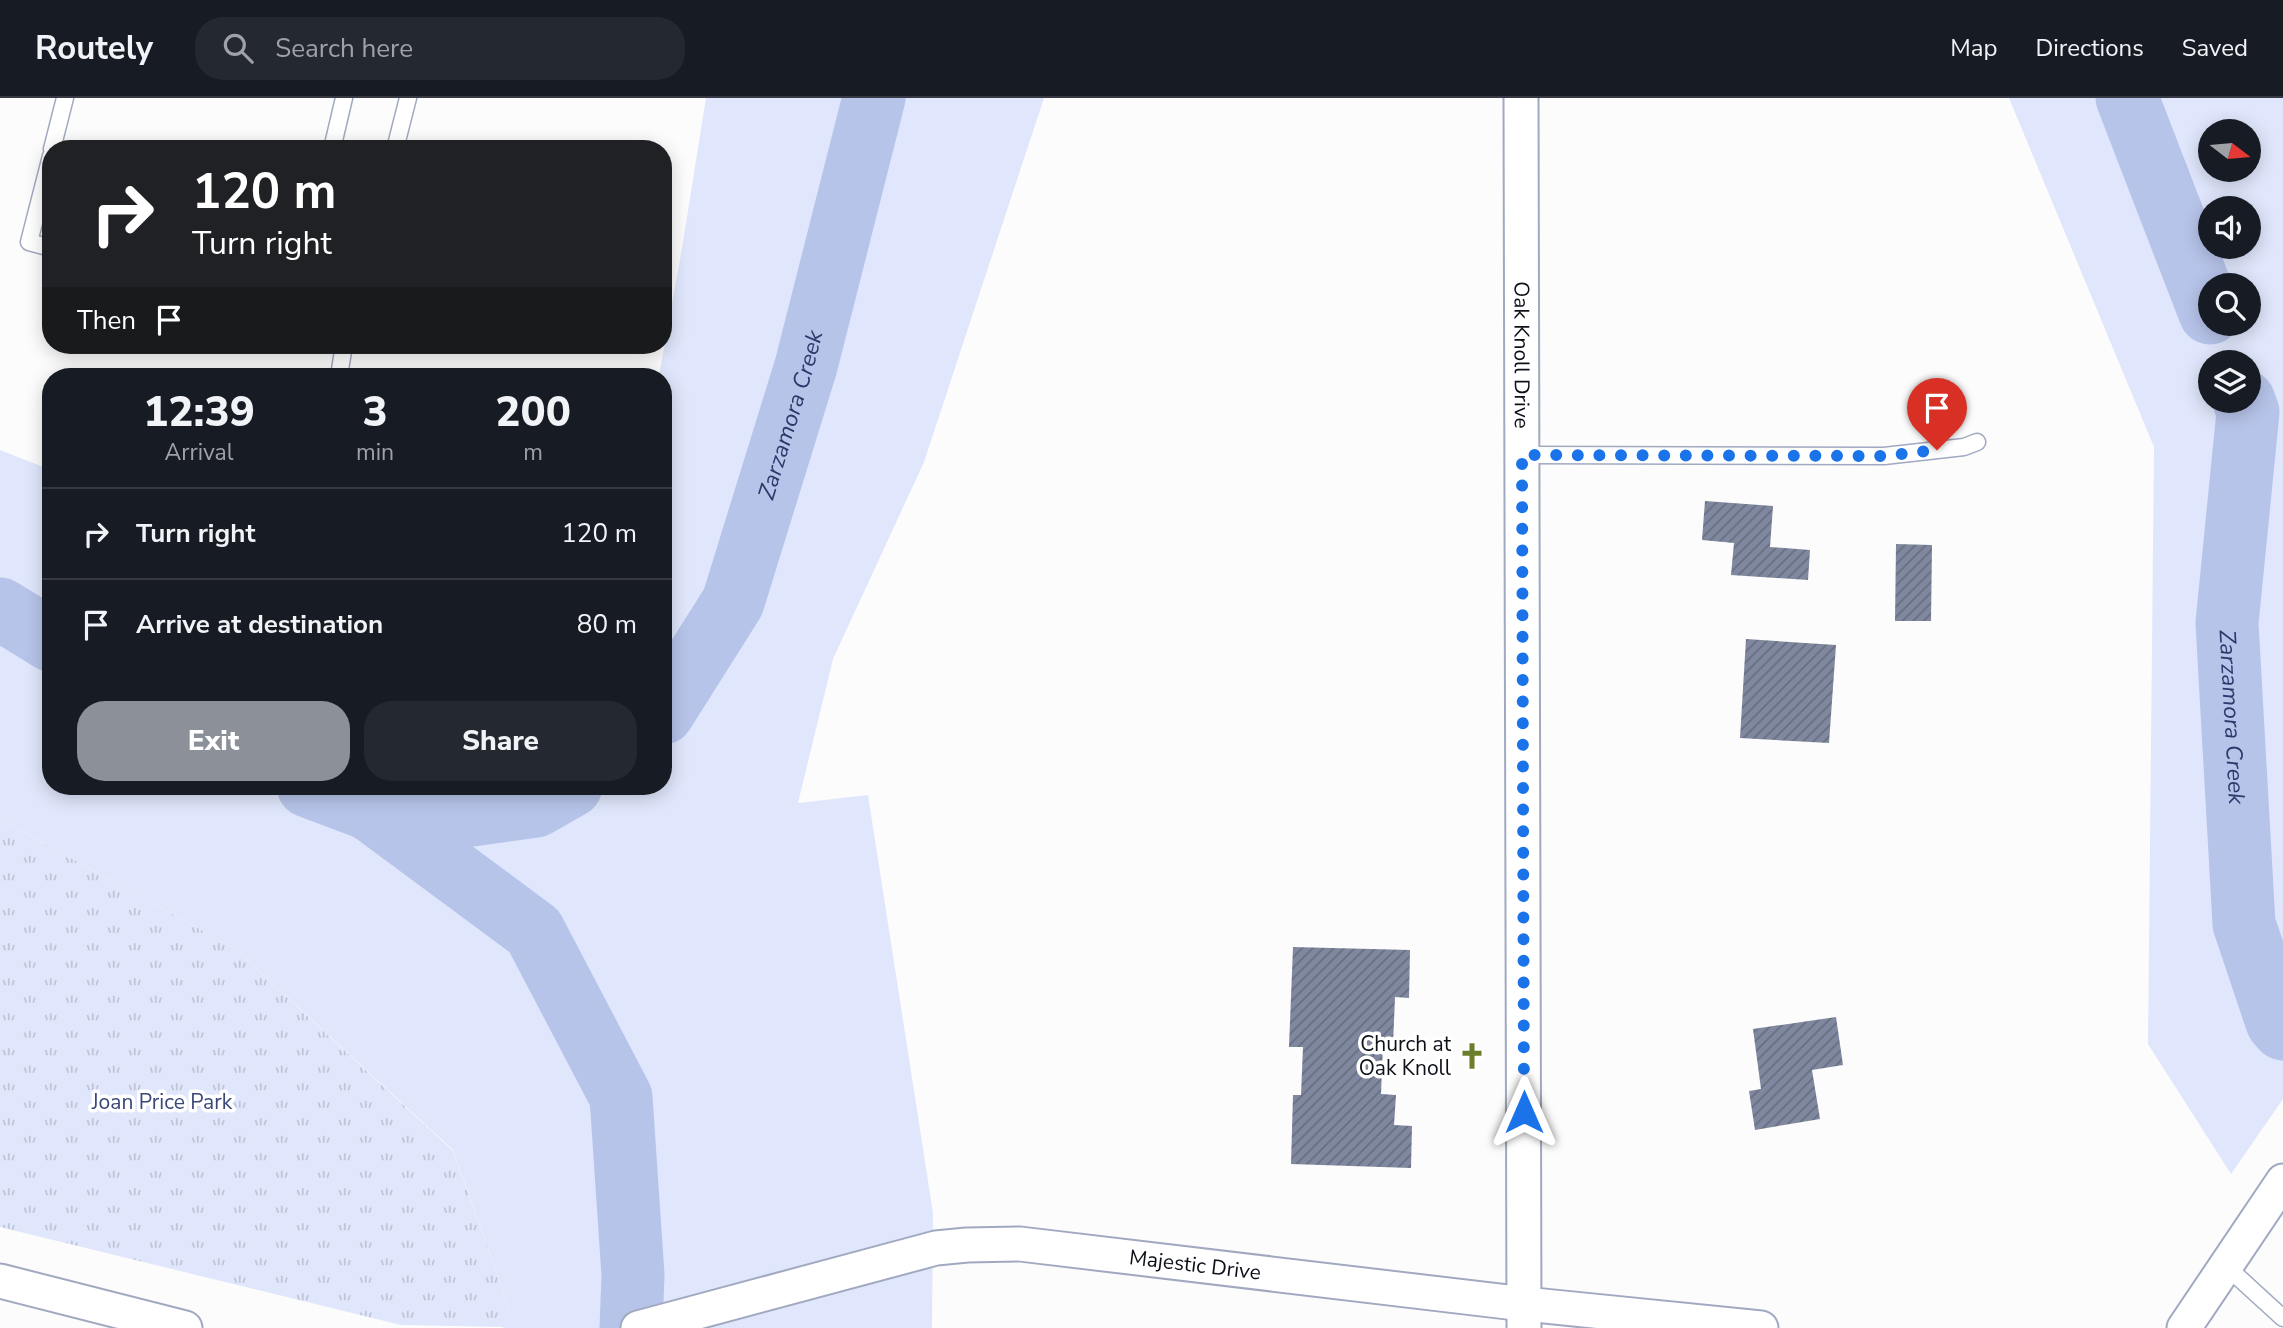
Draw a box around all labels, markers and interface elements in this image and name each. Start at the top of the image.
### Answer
search box [195,17,685,80]
text: Routely [35,26,153,71]
icon: search [219,29,257,67]
text: Search here [275,31,413,66]
text: Map [1950,32,1997,64]
text: Directions [2035,32,2144,64]
text: Saved [2182,32,2248,64]
north arrow [2198,119,2261,182]
map controls [2198,119,2261,413]
text: 120 m [192,158,336,225]
icon: right [77,168,168,259]
button: sound [2198,196,2261,259]
text: Turn right [192,222,332,265]
button: search [2198,273,2261,336]
street label: Oak Knoll Drive [1507,281,1536,429]
icon: arrive [150,301,188,339]
text: Then [77,303,136,338]
water label: Zarzamora Creek [751,327,831,503]
button: layers [2198,350,2261,413]
pin [1907,378,1967,450]
text: 12:39 [143,384,255,441]
text: 3 [362,384,388,441]
text: 200 [495,384,571,441]
icon: arrive [1918,389,1956,427]
text: Arrival [164,437,234,468]
text: min [356,437,394,468]
text: m [523,437,543,468]
icon: right [77,515,115,553]
text: Turn right [136,516,255,551]
text: 120 m [561,516,637,551]
icon: arrive [77,606,115,644]
text: Arrive at destination [136,607,383,642]
text: 80 m [577,607,637,642]
water label: Zarzamora Creek [2211,629,2252,806]
button: Exit [77,701,350,781]
button: Share [364,701,637,781]
place label: Church at Oak Knoll [1359,1030,1452,1082]
church icon: Church at Oak Knoll [1457,1041,1487,1071]
position arrow [1487,1075,1561,1149]
park label: Joan Price Park [91,1088,233,1116]
street label: Majestic Drive [1128,1243,1262,1287]

